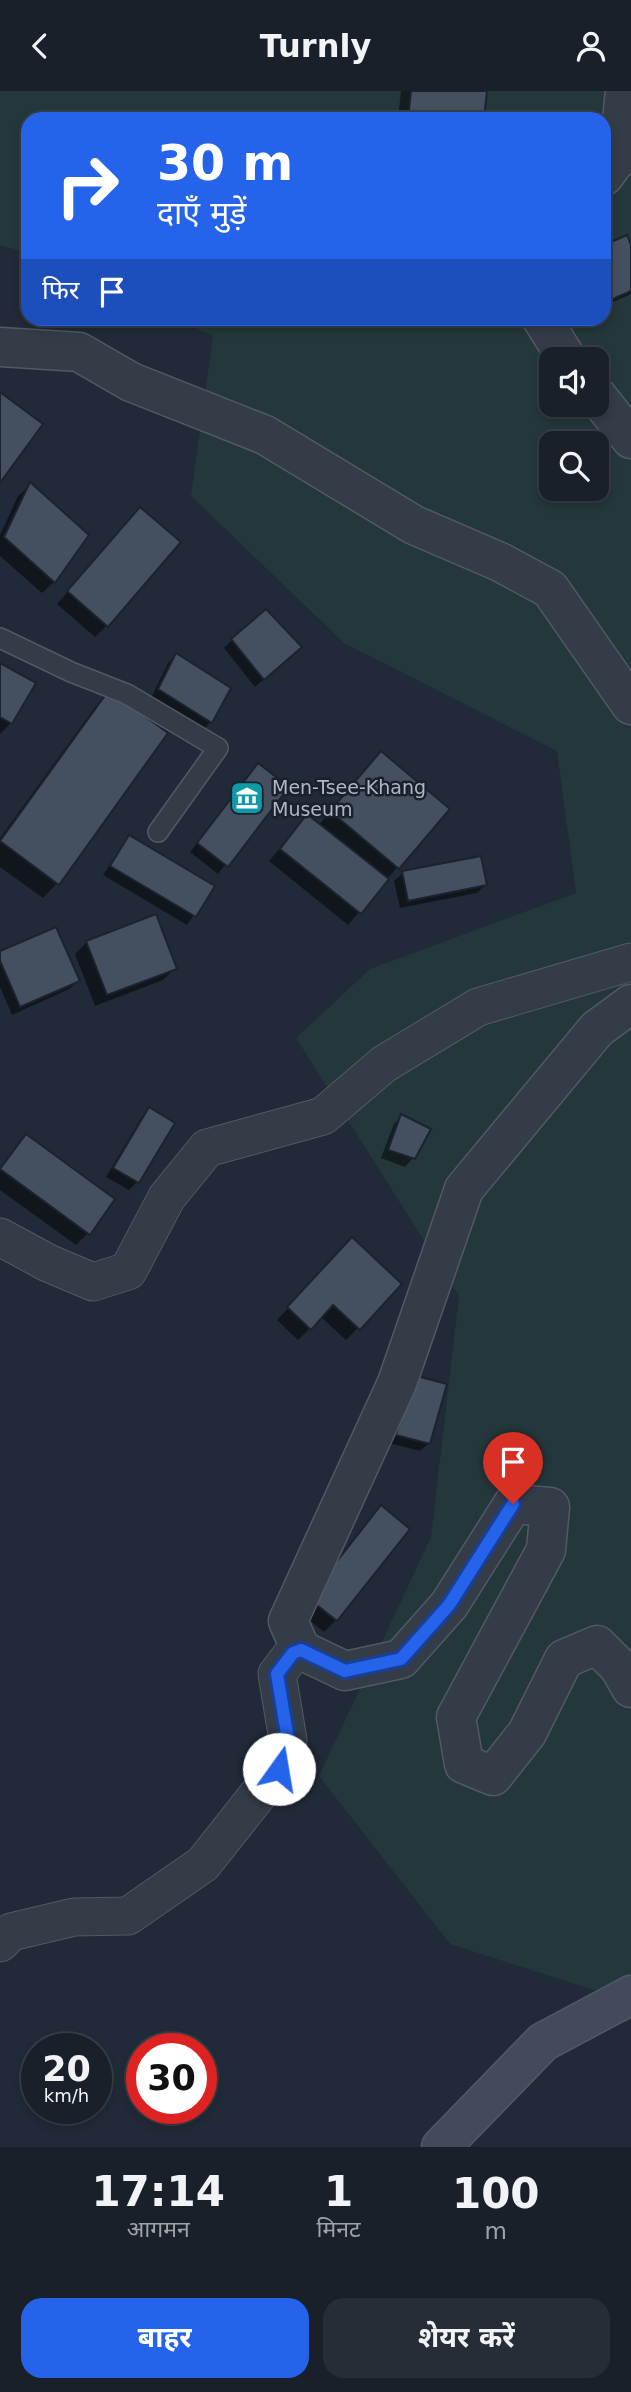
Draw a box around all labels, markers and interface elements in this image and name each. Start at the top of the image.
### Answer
icon: back [21,27,59,65]
text: Turnly [260,27,371,65]
icon: person [572,27,610,65]
text: 30 m [157,135,293,192]
icon: right [42,140,133,231]
text: दाएँ मुड़ें [157,194,246,232]
icon: arrive [93,273,131,311]
text: फिर [42,275,79,305]
map controls [539,347,609,501]
button: sound [539,347,609,417]
button: search [539,431,609,501]
place label: Men-Tsee-Khang Museum [272,776,426,820]
museum icon: Men-Tsee-Khang Museum [228,779,266,817]
pin [483,1432,543,1504]
icon: arrive [494,1443,532,1481]
position arrow [242,1732,316,1806]
speed limit sign: 30 [126,2033,217,2124]
text: 20 [42,2049,91,2089]
text: km/h [44,2085,89,2106]
text: 17:14 [91,2167,225,2216]
text: 1 [324,2167,353,2216]
text: 100 [452,2169,540,2218]
text: आगमन [127,2216,190,2242]
text: मिनट [316,2216,361,2242]
text: m [485,2218,507,2244]
button: बाहर [21,2298,309,2378]
button: शेयर करें [323,2298,610,2378]

